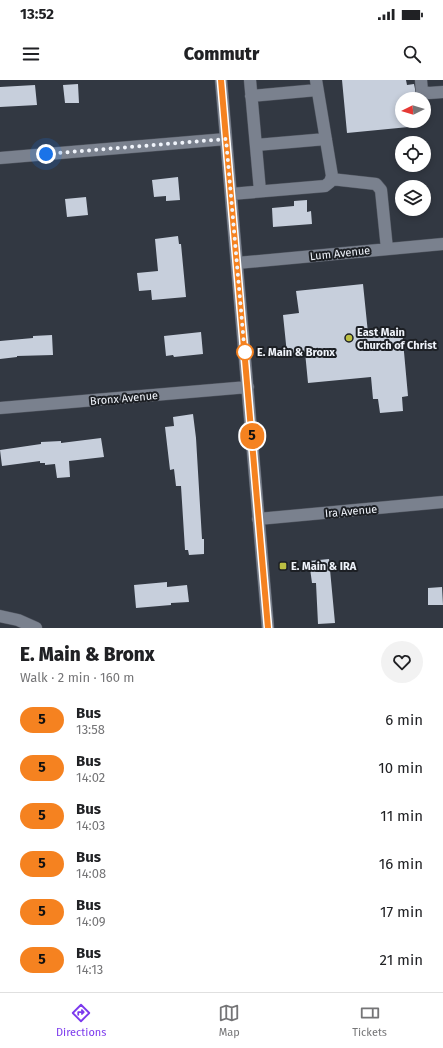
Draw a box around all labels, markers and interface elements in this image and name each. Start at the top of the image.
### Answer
text: 13:52 [20,5,54,23]
icon: menu [20,43,42,65]
text: Commutr [184,43,259,65]
icon: search [401,43,423,65]
north arrow [395,92,431,128]
map controls [395,92,431,216]
button: locate [395,136,431,172]
your location [36,144,56,164]
button: layers [395,180,431,216]
street label: Lum Avenue [309,244,371,263]
place label: East Main Church of Christ [357,326,437,352]
marker: East Main Church of Christ [344,333,354,343]
marker: E. Main & Bronx [236,343,254,361]
place label: E. Main & Bronx [257,346,335,359]
street label: Bronx Avenue [89,389,159,408]
line badge: 5 [239,423,265,449]
text: 5 [248,427,256,444]
street label: Ira Avenue [324,503,378,520]
place label: E. Main & IRA [291,560,357,573]
marker: E. Main & IRA [278,561,288,571]
button: heart [381,641,423,683]
text: E. Main & Bronx [20,643,155,666]
text: Walk · 2 min · 160 m [20,670,134,685]
text: Bus [76,704,101,722]
text: 5 [38,711,46,728]
text: 6 min [385,711,423,729]
text: 13:58 [76,722,105,737]
text: Bus [76,752,101,770]
text: 5 [38,759,46,776]
text: 10 min [378,759,423,777]
text: 14:02 [76,770,105,785]
text: Bus [76,800,101,818]
text: 5 [38,807,46,824]
text: 11 min [380,807,423,825]
text: 14:03 [76,818,105,833]
text: Bus [76,848,101,866]
text: 5 [38,855,46,872]
text: 16 min [379,855,423,873]
text: 14:08 [76,866,106,881]
text: Bus [76,896,101,914]
text: 5 [38,903,46,920]
text: 17 min [380,903,423,921]
text: 14:09 [76,914,106,929]
text: Bus [76,944,101,962]
text: 5 [38,951,46,968]
text: 21 min [380,951,423,969]
text: 14:13 [76,962,103,977]
tab: Directions [56,1002,106,1039]
tab: Map [218,1002,240,1039]
tab: Tickets [352,1002,387,1039]

